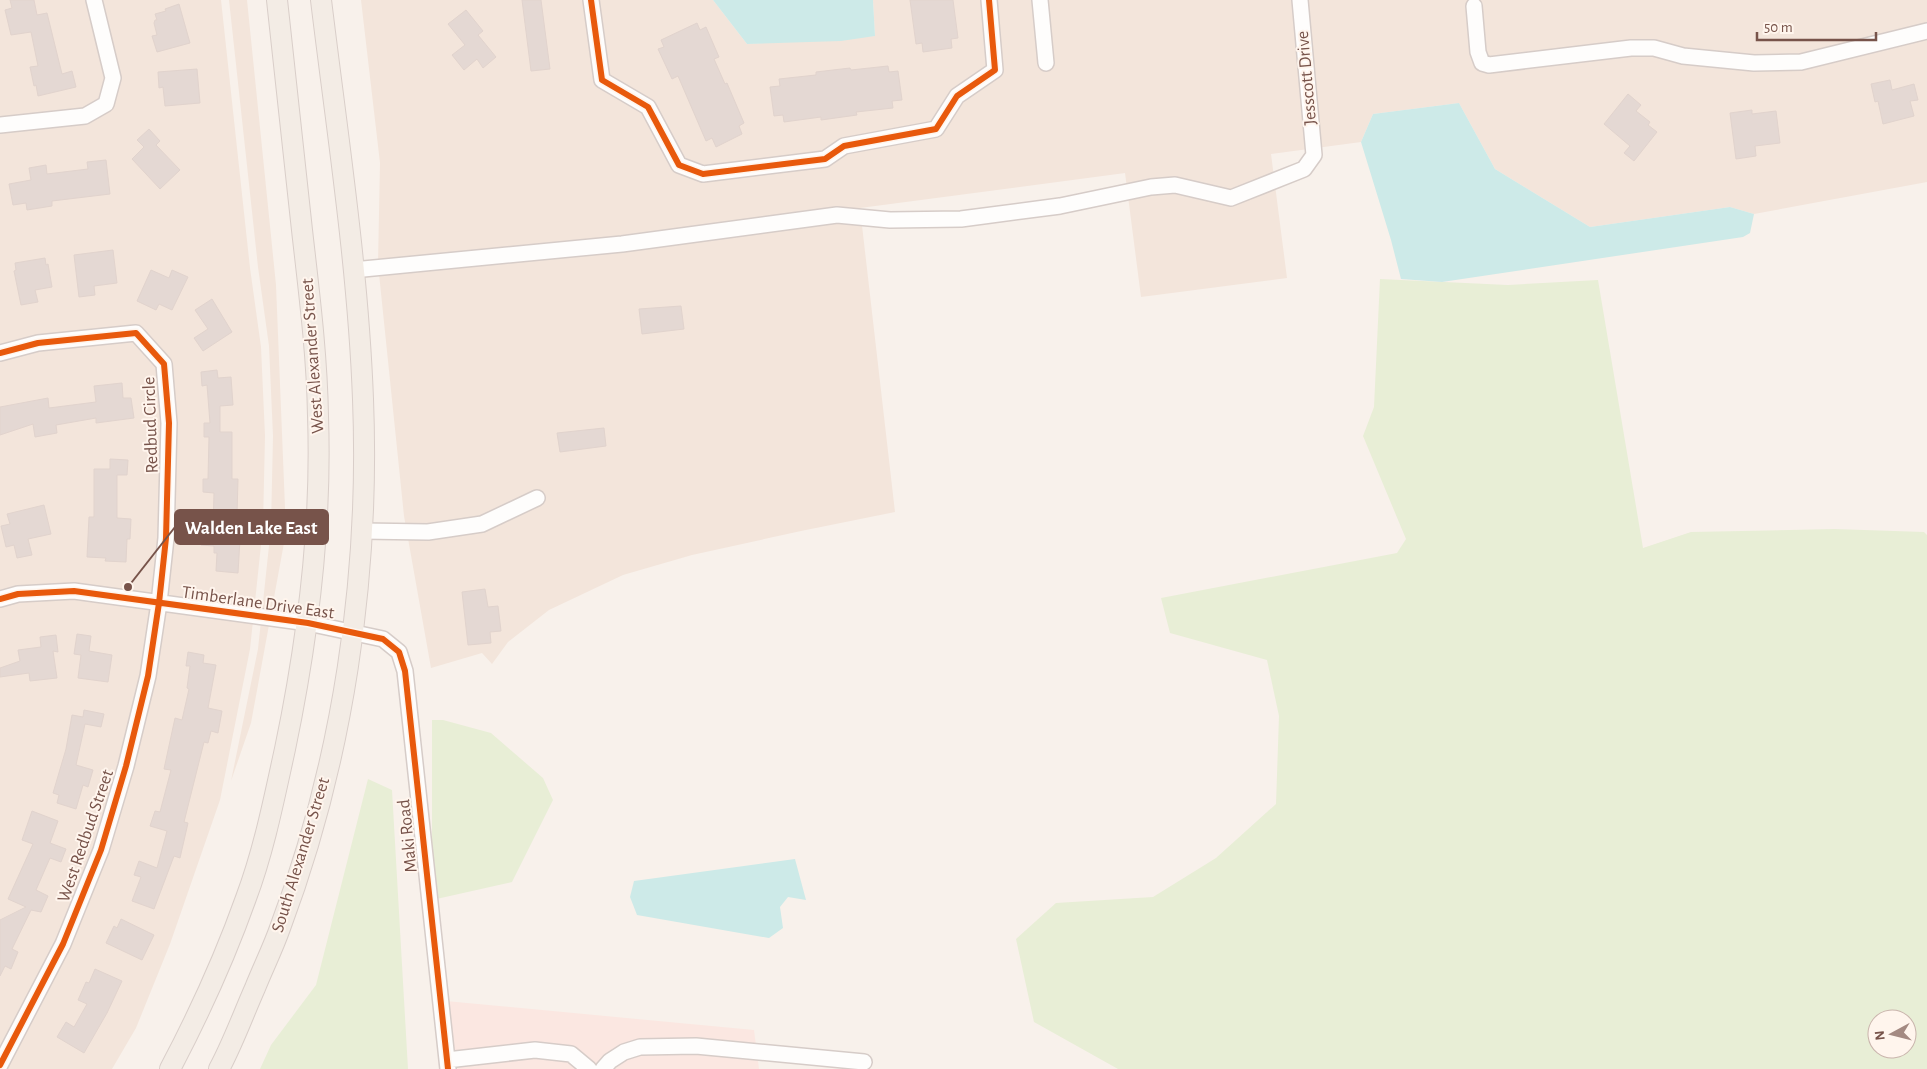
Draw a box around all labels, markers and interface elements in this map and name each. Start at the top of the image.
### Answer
scale bar [1757,10,1876,42]
text: 50 m [1764,20,1793,35]
street label: Jesscott Drive [1294,30,1320,126]
street label: West Alexander Street [299,277,327,434]
street label: Redbud Circle [140,376,162,474]
callout: Walden Lake East [175,510,328,544]
text: Walden Lake East [185,519,318,538]
street label: Timberlane Drive East [181,583,336,623]
street label: West Redbud Street [55,767,117,905]
street label: South Alexander Street [269,775,333,935]
street label: Maki Road [395,798,421,874]
north arrow [1867,1009,1917,1059]
text: N [1873,1030,1888,1041]

